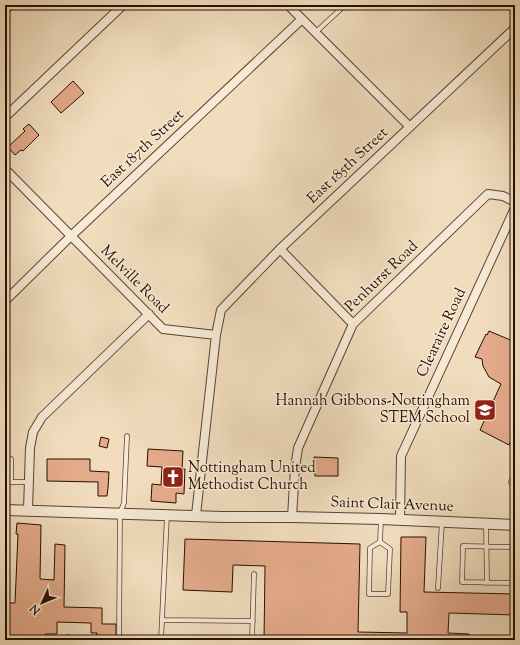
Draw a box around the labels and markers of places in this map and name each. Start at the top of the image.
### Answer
place label: Hannah Gibbons-Nottingham STEM School [276,391,471,429]
school or university icon: Hannah Gibbons-Nottingham STEM School [472,397,498,423]
place label: Nottingham United Methodist Church [188,458,316,496]
church icon: Nottingham United Methodist Church [160,464,186,490]

